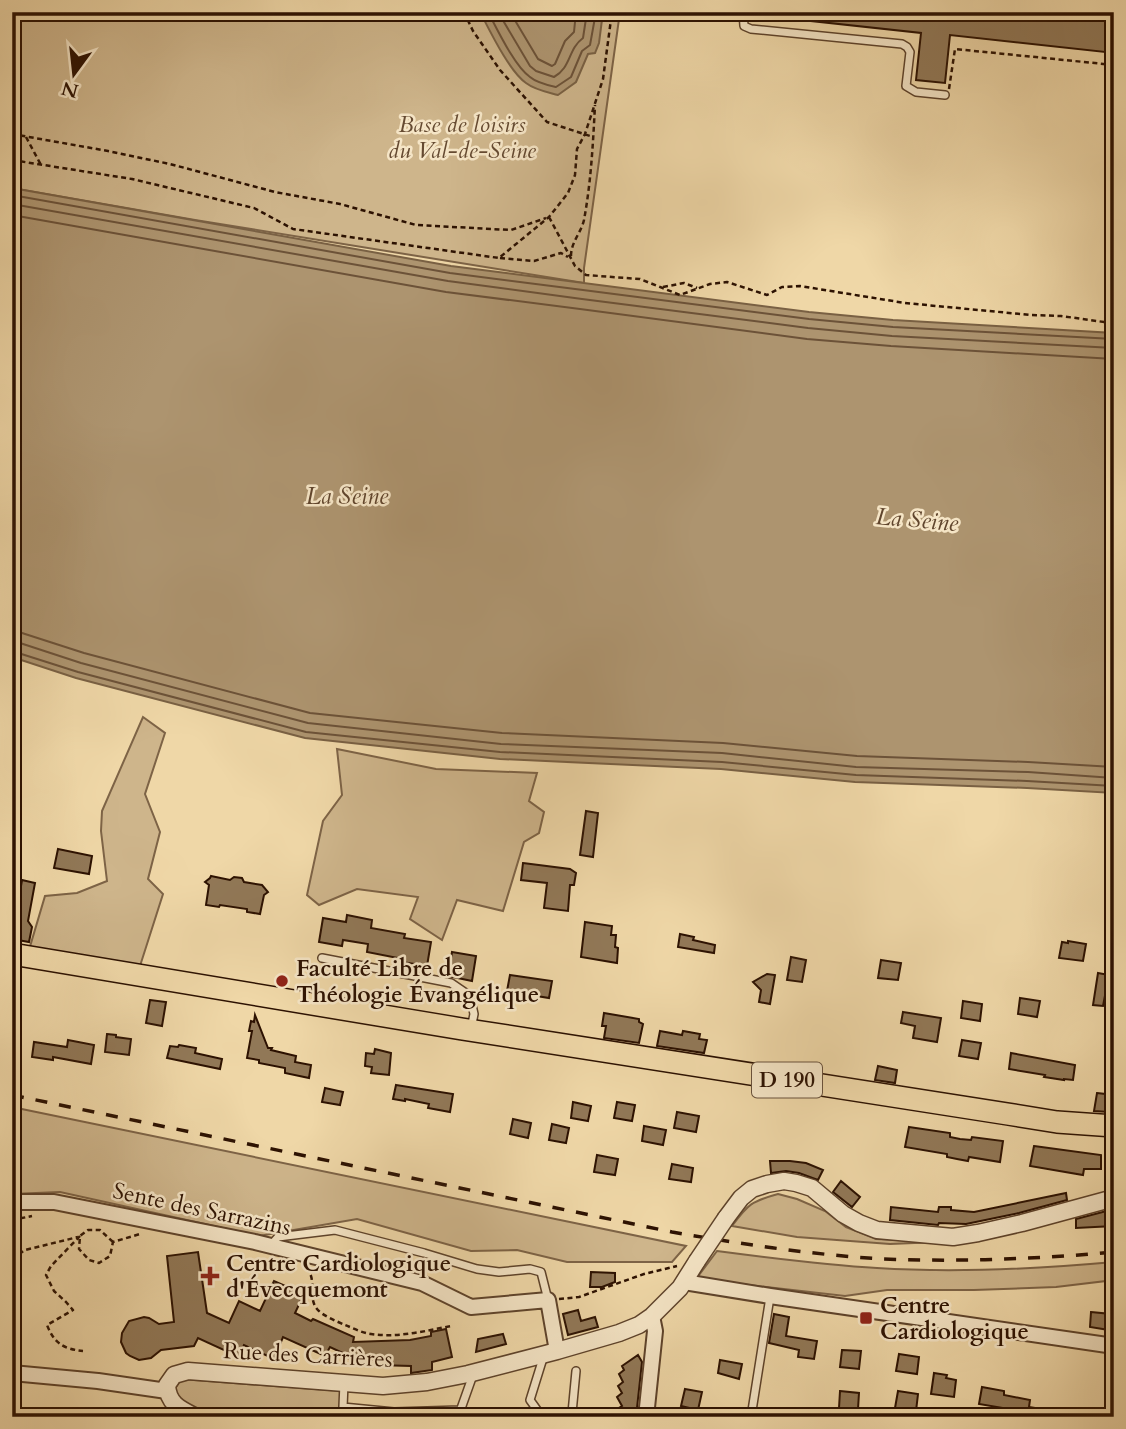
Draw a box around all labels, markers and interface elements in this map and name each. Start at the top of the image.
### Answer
north arrow [38,38,108,108]
text: N [58,75,81,104]
park label: Base de loisirs du Val-de-Seine [388,109,536,166]
water label: La Seine [306,480,389,513]
water label: La Seine [874,500,960,540]
place label: Faculté Libre de Théologie Évangélique [296,953,539,1010]
marker: Faculté Libre de Théologie Évangélique [274,973,290,989]
road number: D 190 [752,1062,822,1098]
street label: Sente des Sarrazins [110,1175,294,1243]
place label: Centre Cardiologique d'Évecquemont [226,1248,451,1305]
marker: Centre Cardiologique d'Évecquemont [200,1266,220,1286]
place label: Centre Cardiologique [880,1290,1029,1347]
marker: Centre Cardiologique [858,1310,874,1326]
street label: Rue des Carrières [223,1335,393,1375]

